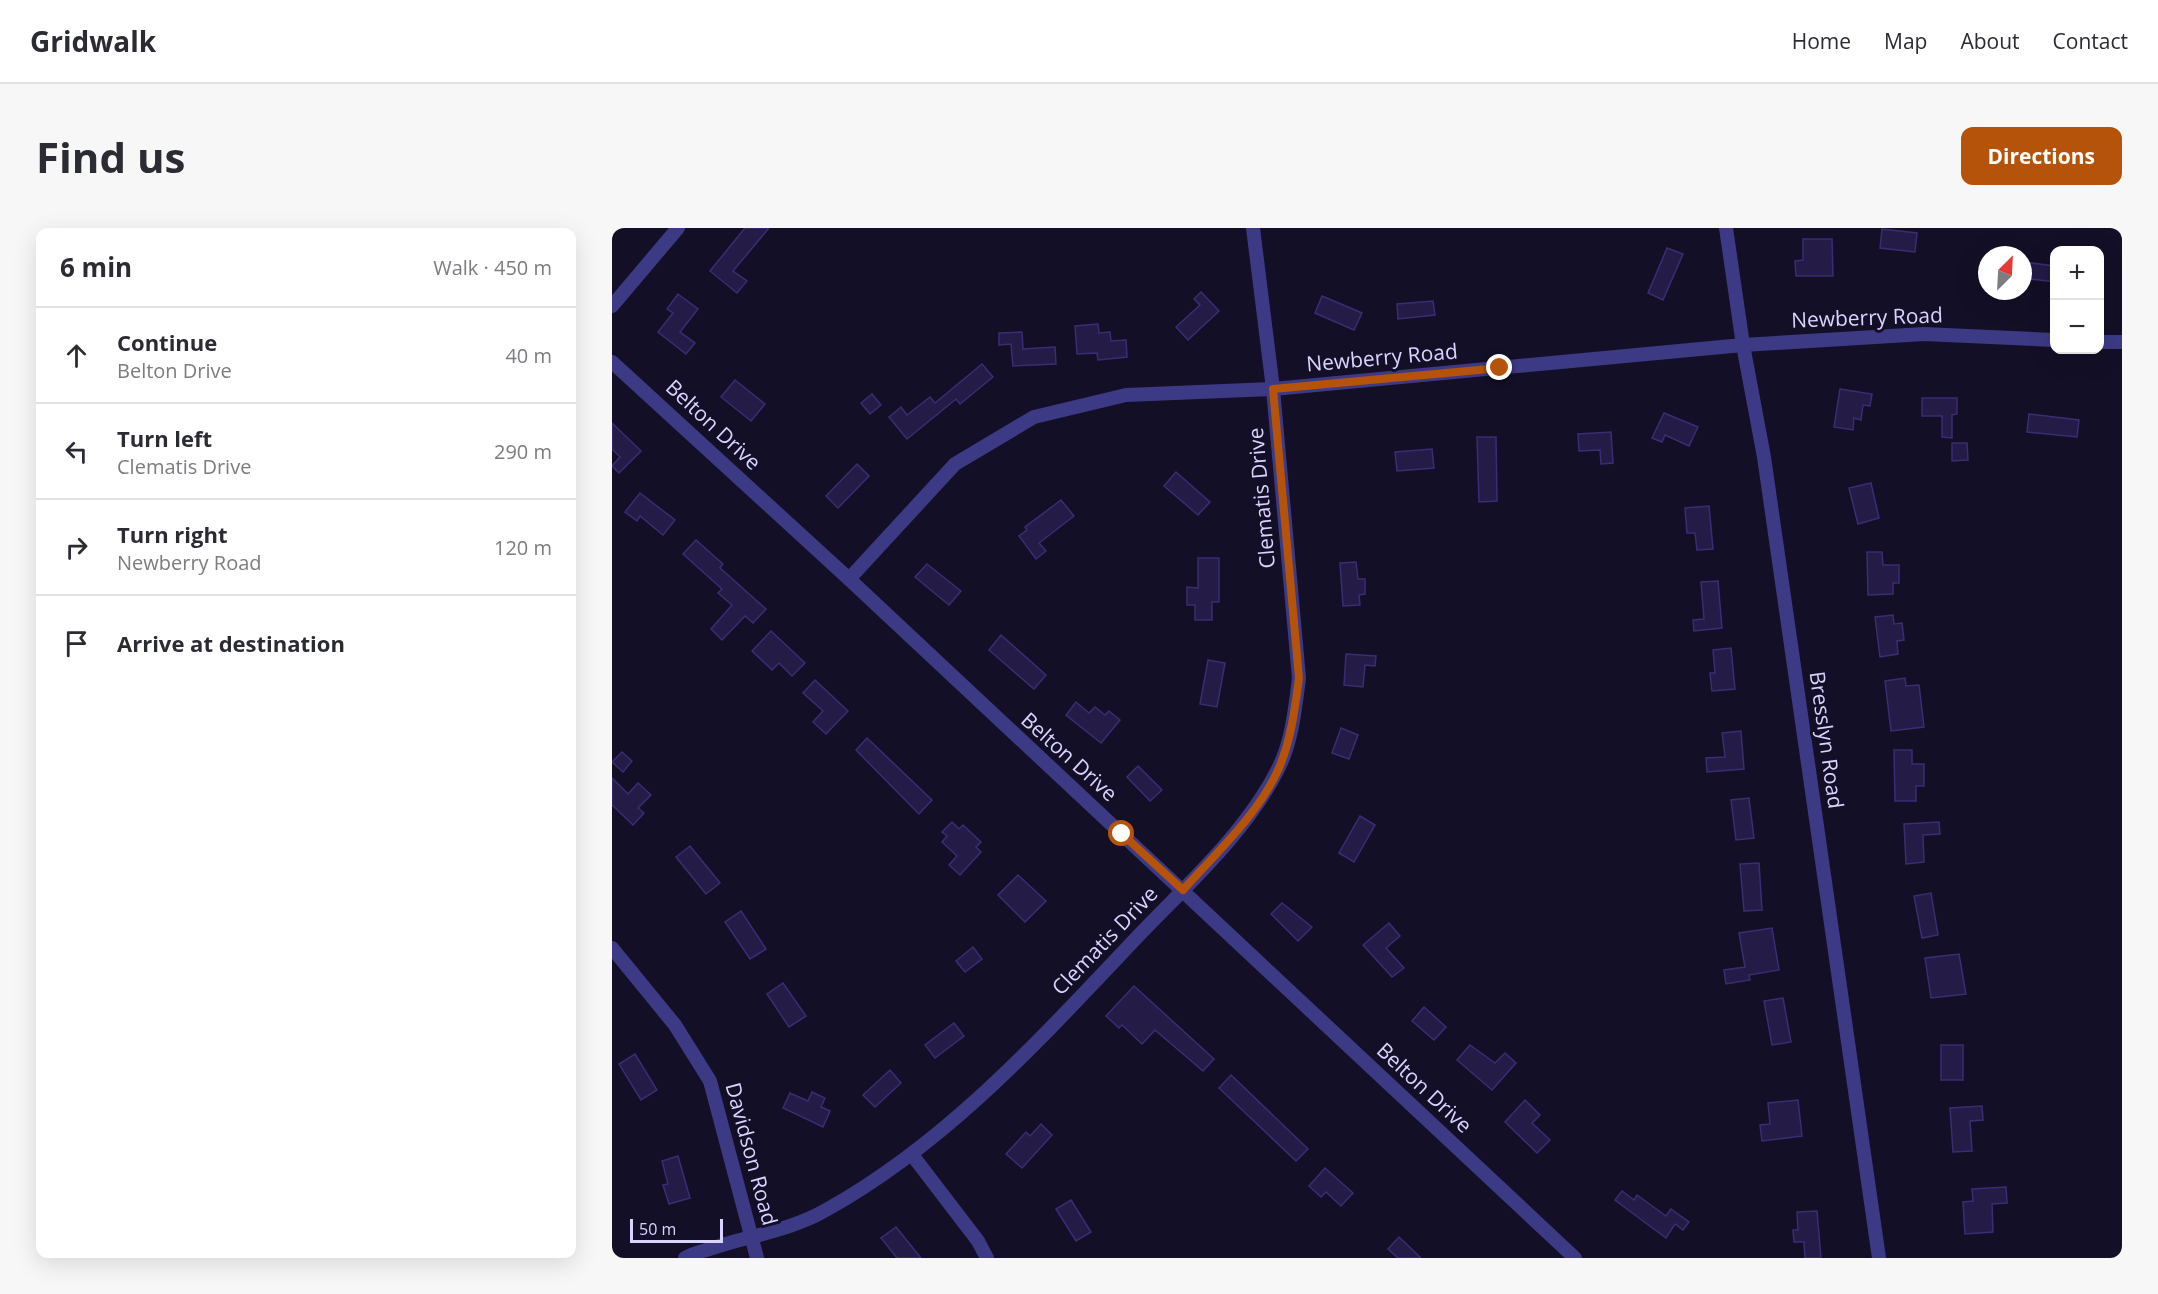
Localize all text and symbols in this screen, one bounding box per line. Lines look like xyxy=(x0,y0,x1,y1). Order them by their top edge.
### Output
text: Gridwalk xyxy=(30,22,156,60)
text: Home xyxy=(1792,27,1851,55)
text: Map xyxy=(1884,27,1927,55)
text: About xyxy=(1960,27,2020,55)
text: Contact xyxy=(2053,27,2128,55)
button: Directions xyxy=(1961,127,2122,185)
text: Find us xyxy=(36,128,185,185)
north arrow xyxy=(1978,246,2032,300)
map controls xyxy=(2050,246,2104,354)
button: + xyxy=(2050,246,2104,300)
text: 6 min xyxy=(60,249,132,285)
text: Walk · 450 m xyxy=(433,254,552,281)
street label: Newberry Road xyxy=(1791,300,1943,334)
button: − xyxy=(2050,300,2104,354)
text: Continue xyxy=(117,327,217,357)
street label: Newberry Road xyxy=(1305,336,1459,378)
icon: ahead xyxy=(60,339,93,372)
text: 40 m xyxy=(505,342,552,369)
route end xyxy=(1486,354,1512,380)
text: Belton Drive xyxy=(117,357,232,384)
street label: Belton Drive xyxy=(660,373,767,476)
text: Turn left xyxy=(117,423,212,453)
street label: Clematis Drive xyxy=(1241,427,1281,570)
icon: left xyxy=(60,435,93,468)
text: 290 m xyxy=(494,438,552,465)
text: Clematis Drive xyxy=(117,453,251,480)
text: Turn right xyxy=(117,519,228,549)
icon: right xyxy=(60,531,93,564)
text: 120 m xyxy=(494,534,552,561)
text: Newberry Road xyxy=(117,549,262,576)
icon: arrive xyxy=(60,627,93,660)
text: Arrive at destination xyxy=(117,628,345,658)
street label: Bresslyn Road xyxy=(1804,669,1850,810)
street label: Belton Drive xyxy=(1016,706,1124,807)
route start xyxy=(1108,820,1134,846)
street label: Clematis Drive xyxy=(1045,880,1163,1001)
street label: Belton Drive xyxy=(1371,1036,1478,1139)
street label: Davidson Road xyxy=(719,1079,784,1228)
scale bar xyxy=(630,1216,723,1244)
text: 50 m xyxy=(639,1218,676,1240)

